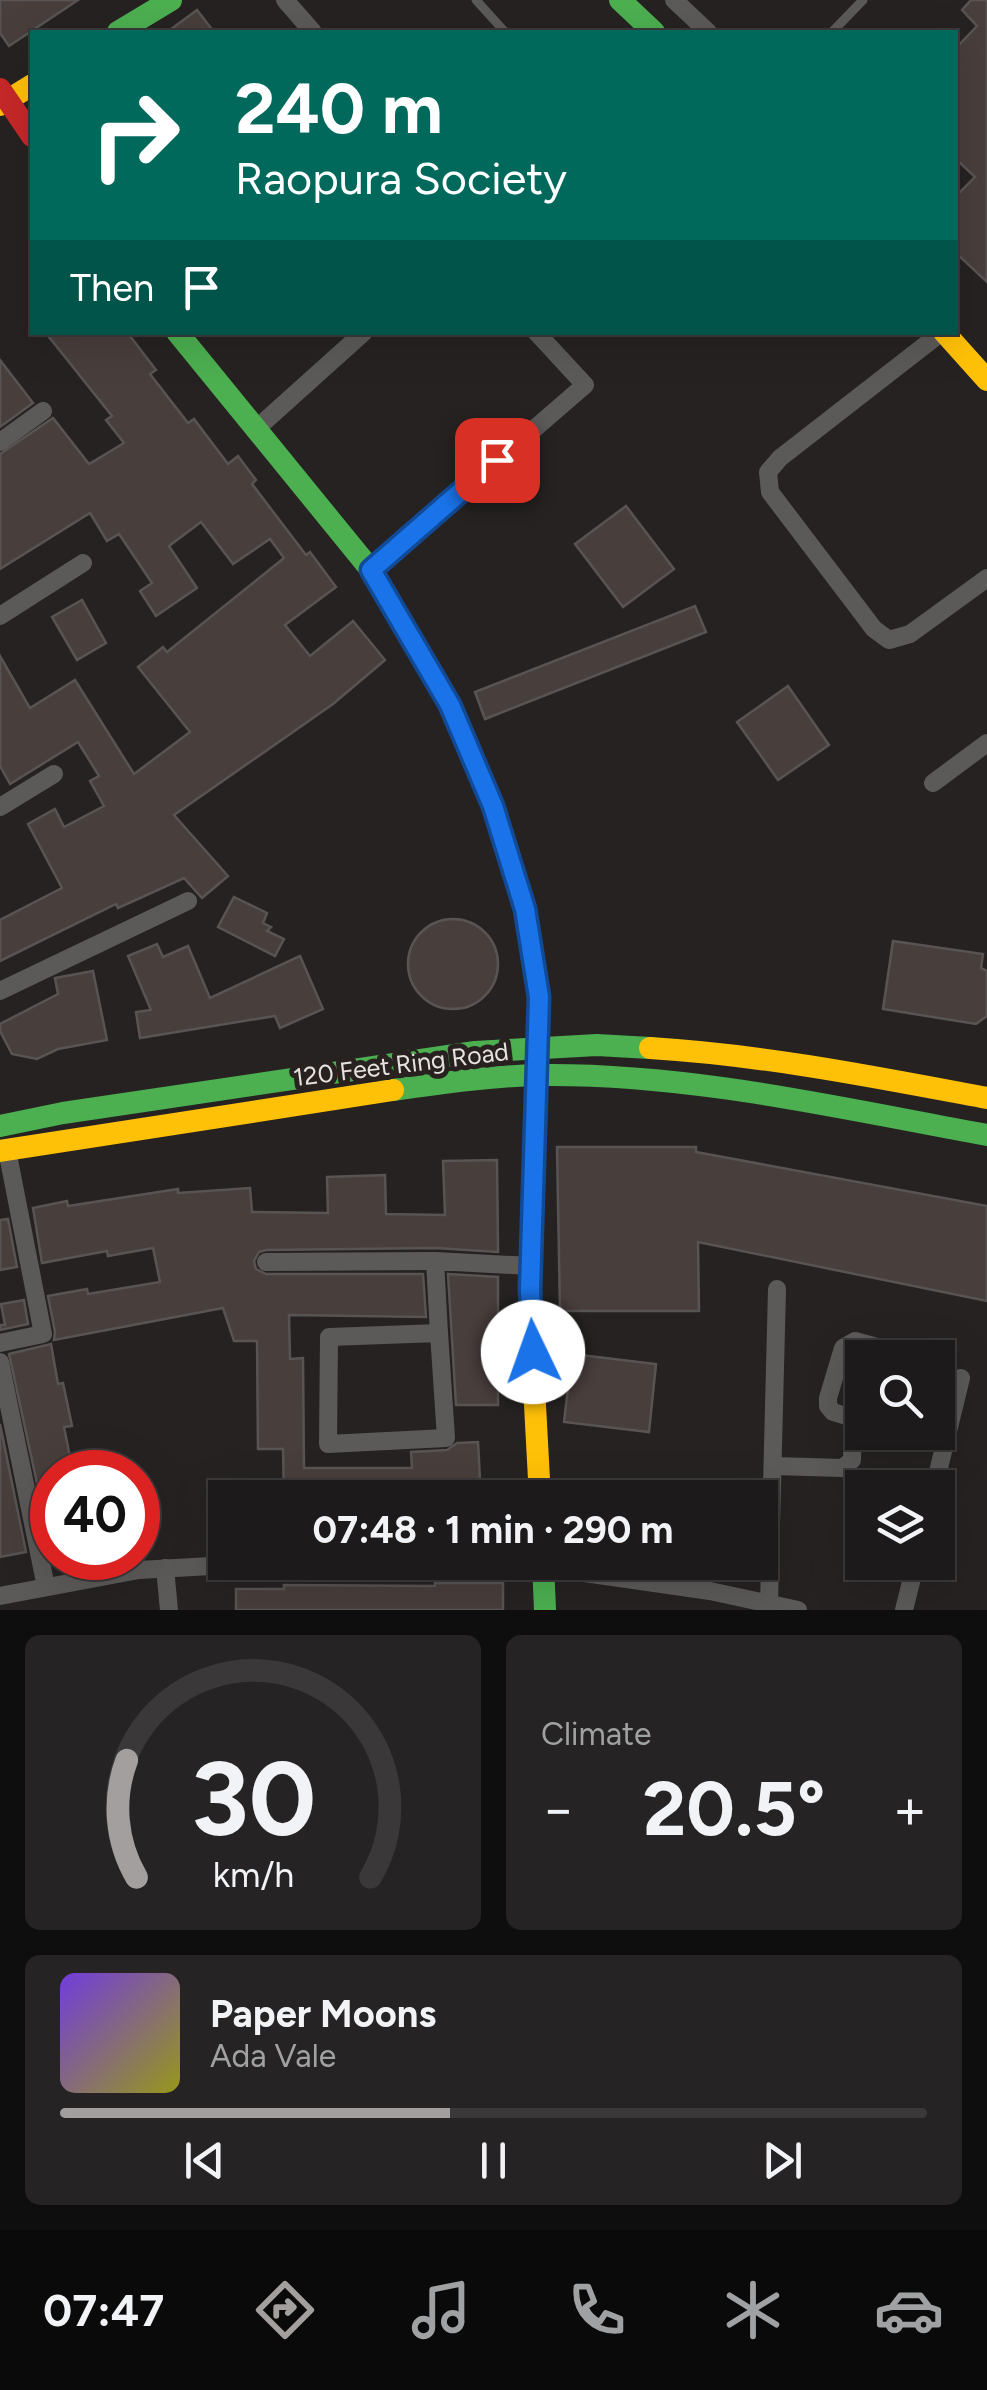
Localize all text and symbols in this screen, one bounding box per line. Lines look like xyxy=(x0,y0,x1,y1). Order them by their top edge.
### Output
text: 240 m xyxy=(235,66,443,151)
icon: right xyxy=(70,70,200,200)
text: Raopura Society xyxy=(235,151,567,205)
icon: arrive xyxy=(174,260,229,315)
text: Then xyxy=(70,265,154,311)
pin xyxy=(455,418,540,503)
icon: arrive xyxy=(470,433,525,488)
street label: 120 Feet Ring Road xyxy=(292,1036,510,1092)
position arrow xyxy=(481,1300,585,1404)
map controls xyxy=(845,1340,955,1580)
button: search xyxy=(845,1340,955,1450)
speed limit sign: 40 xyxy=(30,1450,160,1580)
button: layers xyxy=(845,1470,955,1580)
text: 07:48 · 1 min · 290 m xyxy=(312,1507,674,1553)
text: Climate xyxy=(541,1715,652,1753)
text: 30 xyxy=(190,1736,316,1861)
text: 20.5° xyxy=(643,1764,825,1854)
text: − xyxy=(541,1776,575,1842)
text: + xyxy=(893,1776,927,1842)
text: km/h xyxy=(212,1853,294,1896)
text: Paper Moons xyxy=(210,1991,436,2037)
text: Ada Vale xyxy=(210,2037,336,2075)
icon: previous xyxy=(177,2133,232,2188)
icon: pause xyxy=(466,2133,521,2188)
icon: next xyxy=(755,2133,810,2188)
icon: directions xyxy=(250,2275,320,2345)
icon: music xyxy=(406,2275,476,2345)
icon: phone xyxy=(562,2275,632,2345)
icon: climate xyxy=(718,2275,788,2345)
icon: car xyxy=(874,2275,944,2345)
text: 07:47 xyxy=(43,2283,164,2337)

